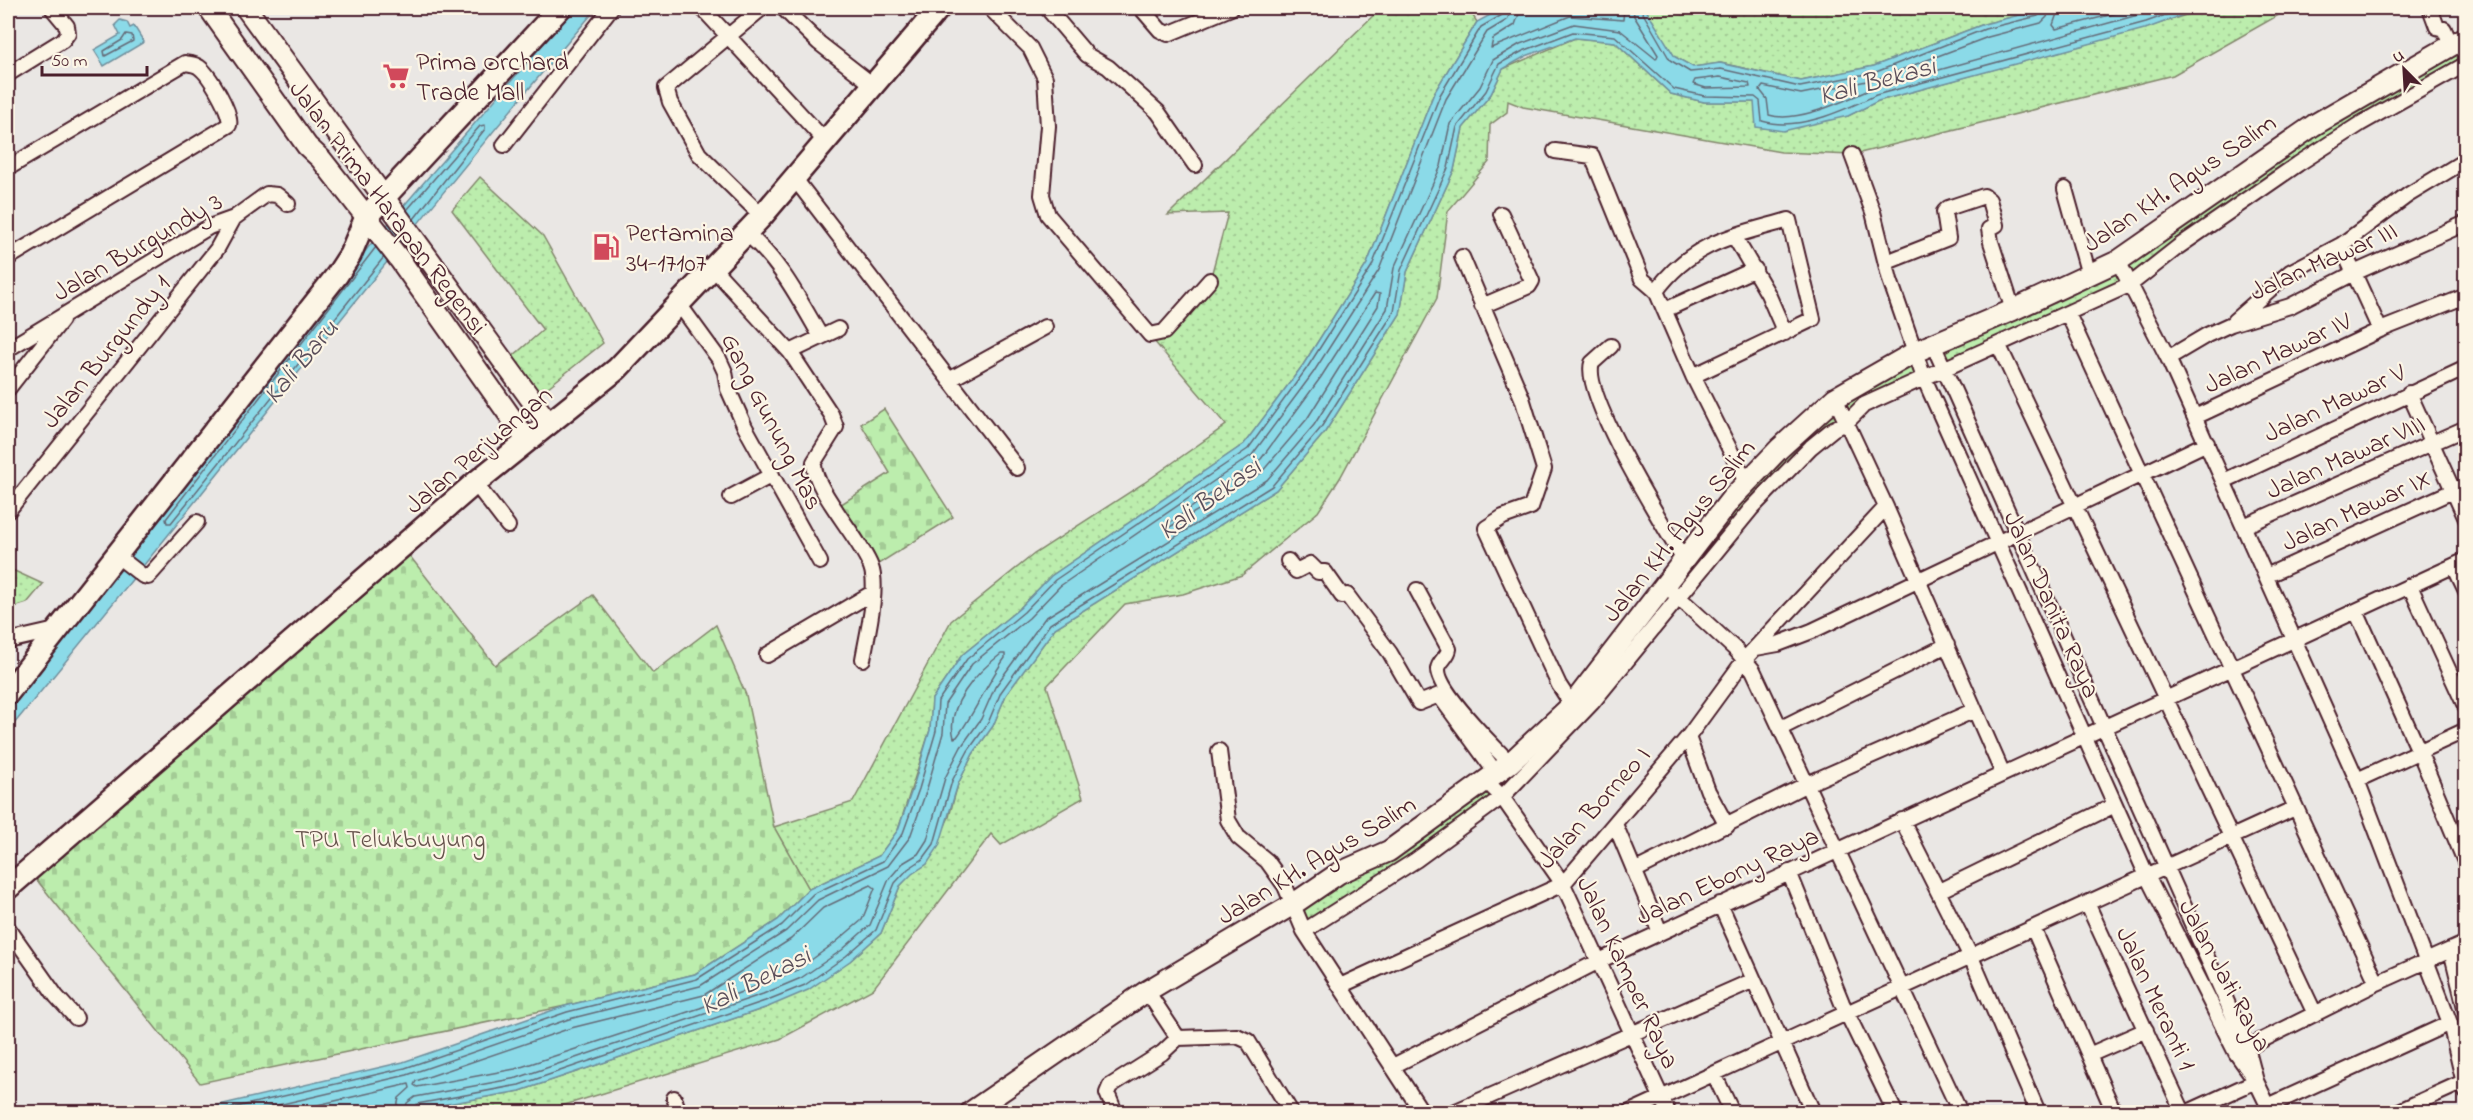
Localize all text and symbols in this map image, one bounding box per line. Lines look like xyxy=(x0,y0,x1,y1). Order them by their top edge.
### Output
scale bar xyxy=(42,39,147,77)
north arrow xyxy=(2374,39,2434,99)
text: U xyxy=(2389,44,2408,70)
place label: Prima Orchard Trade Mall xyxy=(416,45,569,113)
water label: Kali Bekasi xyxy=(1815,48,1942,117)
text: 50 m xyxy=(51,49,88,75)
supermarket icon: Prima Orchard Trade Mall xyxy=(381,61,411,91)
street label: Jalan Prima Harapan Regensi xyxy=(278,73,495,344)
street label: Jalan KH. Agus Salim xyxy=(2076,105,2285,263)
street label: Jalan Burgundy 3 xyxy=(47,185,230,313)
street label: Jalan Mawar III xyxy=(2244,213,2404,312)
place label: Pertamina 34-17107 xyxy=(626,216,734,284)
fuel station icon: Pertamina 34-17107 xyxy=(591,232,621,262)
street label: Jalan Burgundy 1 xyxy=(33,268,181,438)
street label: Jalan Mawar IV xyxy=(2199,304,2359,405)
water label: Kali Baru xyxy=(255,312,349,414)
street label: Gang Gunung Mas xyxy=(709,327,831,517)
street label: Jalan Mawar V xyxy=(2258,355,2413,454)
street label: Jalan Perjuangan xyxy=(398,378,562,525)
street label: Jalan Mawar VIII xyxy=(2261,407,2432,511)
street label: Jalan KH. Agus Salim xyxy=(1594,432,1766,632)
water label: Kali Bekasi xyxy=(1151,448,1272,551)
street label: Jalan Mawar IX xyxy=(2276,460,2438,563)
street label: Jalan Danita Raya xyxy=(1992,506,2109,705)
street label: Jalan Borneo I xyxy=(1530,739,1661,879)
street label: Jalan KH. Agus Salim xyxy=(1211,787,1424,936)
street label: Jalan Ebony Raya xyxy=(1630,819,1826,937)
park label: TPU Telukbuyung xyxy=(295,822,485,860)
street label: Jalan Kamper Raya xyxy=(1565,871,1688,1076)
street label: Jalan Jati Raya xyxy=(2167,893,2280,1060)
street label: Jalan Meranti 1 xyxy=(2104,921,2204,1078)
water label: Kali Bekasi xyxy=(694,937,820,1027)

